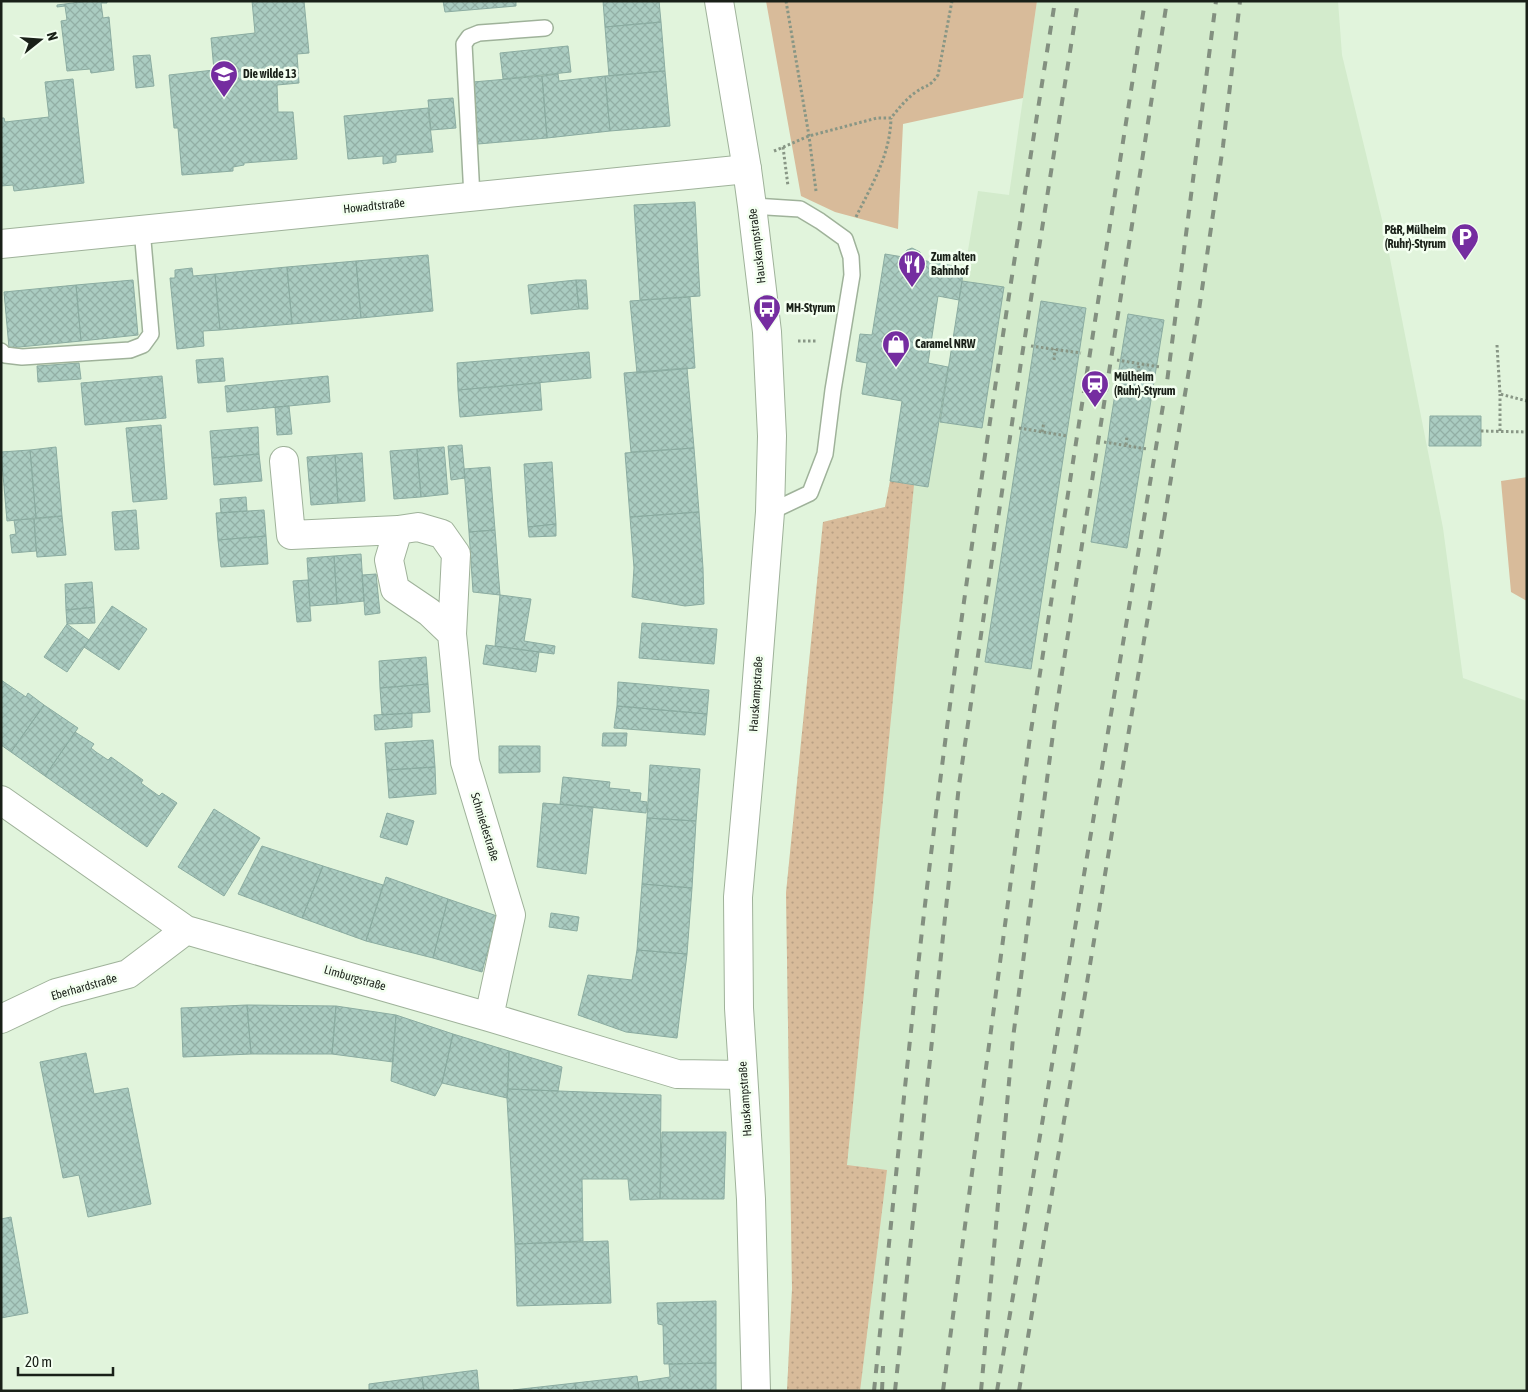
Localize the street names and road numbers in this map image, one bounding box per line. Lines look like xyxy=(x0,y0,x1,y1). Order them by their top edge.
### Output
street label: Howadtstraße xyxy=(342,196,406,216)
street label: Hauskampstraße xyxy=(745,208,769,284)
street label: Hauskampstraße xyxy=(746,656,766,732)
street label: Schmiedestraße xyxy=(468,791,502,863)
street label: Limburgstraße xyxy=(323,963,387,993)
street label: Eberhardstraße xyxy=(49,971,119,1003)
street label: Hauskampstraße xyxy=(735,1061,755,1137)

